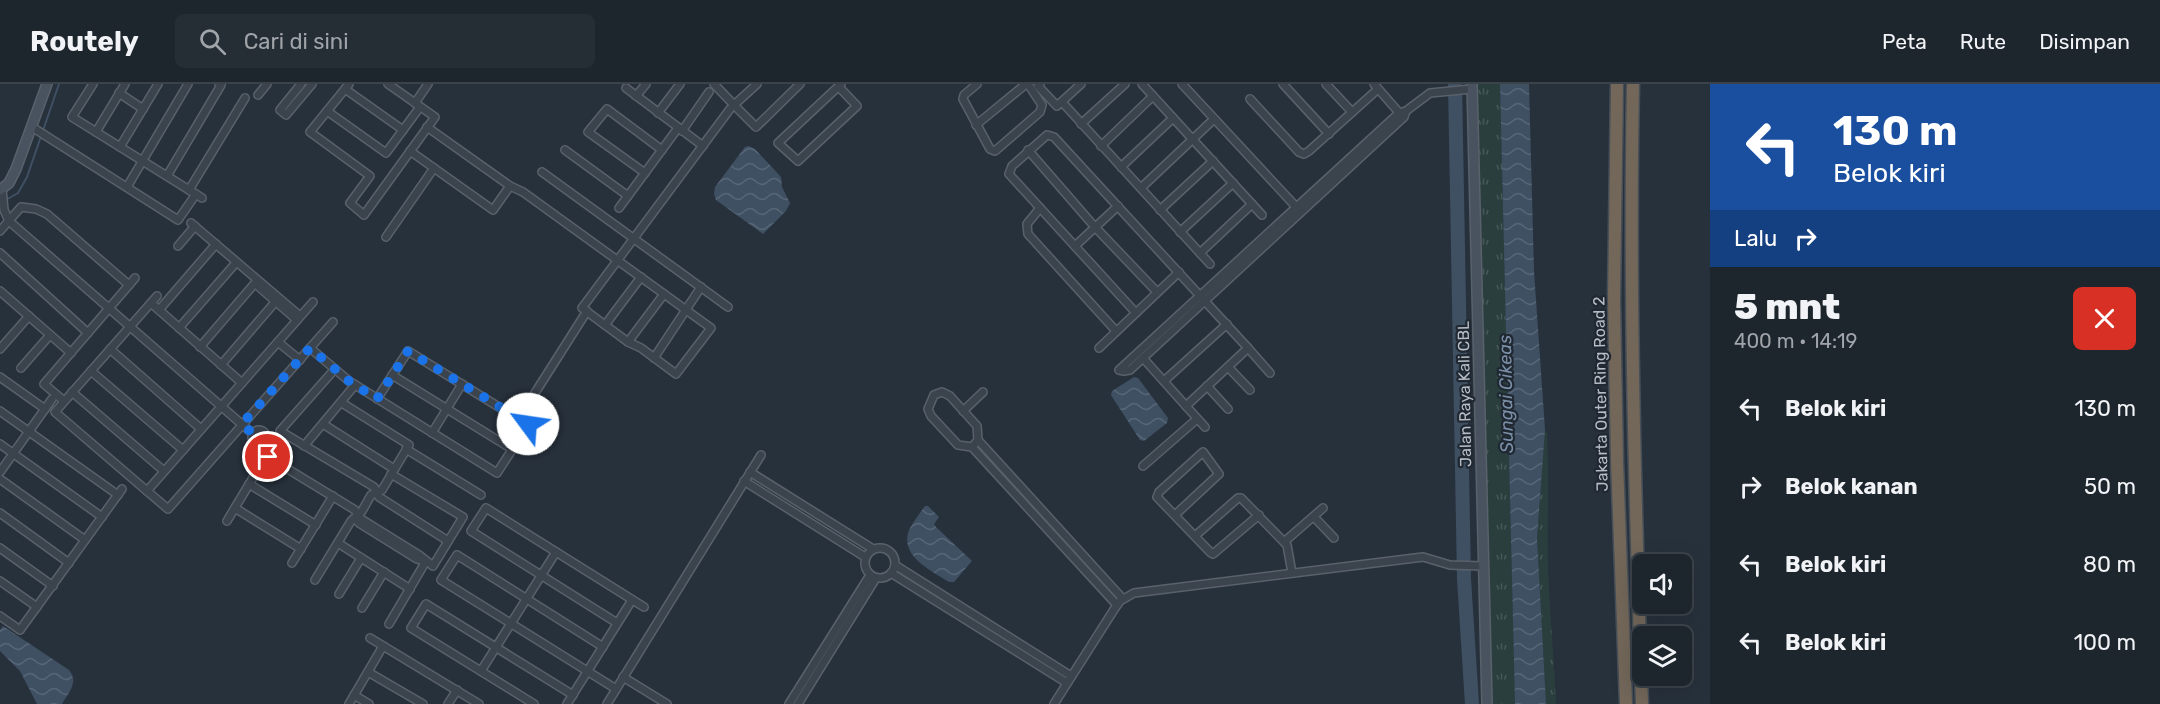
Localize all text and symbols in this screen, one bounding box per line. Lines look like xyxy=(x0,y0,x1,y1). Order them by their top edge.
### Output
search box xyxy=(175,14,595,68)
text: Routely xyxy=(30,25,139,58)
icon: search xyxy=(196,25,229,58)
text: Cari di sini xyxy=(244,28,349,55)
text: Peta xyxy=(1882,29,1927,54)
text: Rute xyxy=(1960,29,2006,54)
text: Disimpan xyxy=(2039,29,2130,54)
text: 130 m xyxy=(1833,106,1958,156)
icon: left xyxy=(1734,108,1812,186)
text: Belok kiri xyxy=(1833,157,1946,189)
icon: right xyxy=(1789,222,1822,255)
text: Lalu xyxy=(1734,225,1777,252)
text: 5 mnt xyxy=(1734,285,1840,328)
button: close xyxy=(2073,287,2136,350)
street label: Jakarta Outer Ring Road 2 xyxy=(1589,296,1612,492)
street label: Jalan Raya Kali CBL xyxy=(1454,321,1475,467)
text: 400 m · 14:19 xyxy=(1734,329,1857,353)
water label: Sungai Cikeas xyxy=(1494,335,1518,453)
position arrow xyxy=(496,392,560,456)
icon: left xyxy=(1734,392,1767,425)
text: Belok kiri xyxy=(1785,395,1886,422)
text: 130 m xyxy=(2074,395,2136,422)
pin xyxy=(242,431,293,482)
icon: arrive xyxy=(251,440,284,473)
icon: right xyxy=(1734,470,1767,503)
text: Belok kanan xyxy=(1785,473,1918,500)
text: 50 m xyxy=(2084,473,2136,500)
icon: left xyxy=(1734,548,1767,581)
text: Belok kiri xyxy=(1785,551,1886,578)
text: 80 m xyxy=(2083,551,2136,578)
map controls xyxy=(1632,554,1692,686)
button: sound xyxy=(1632,554,1692,614)
button: layers xyxy=(1632,626,1692,686)
icon: left xyxy=(1734,626,1767,659)
text: Belok kiri xyxy=(1785,629,1886,656)
text: 100 m xyxy=(2074,629,2136,656)

